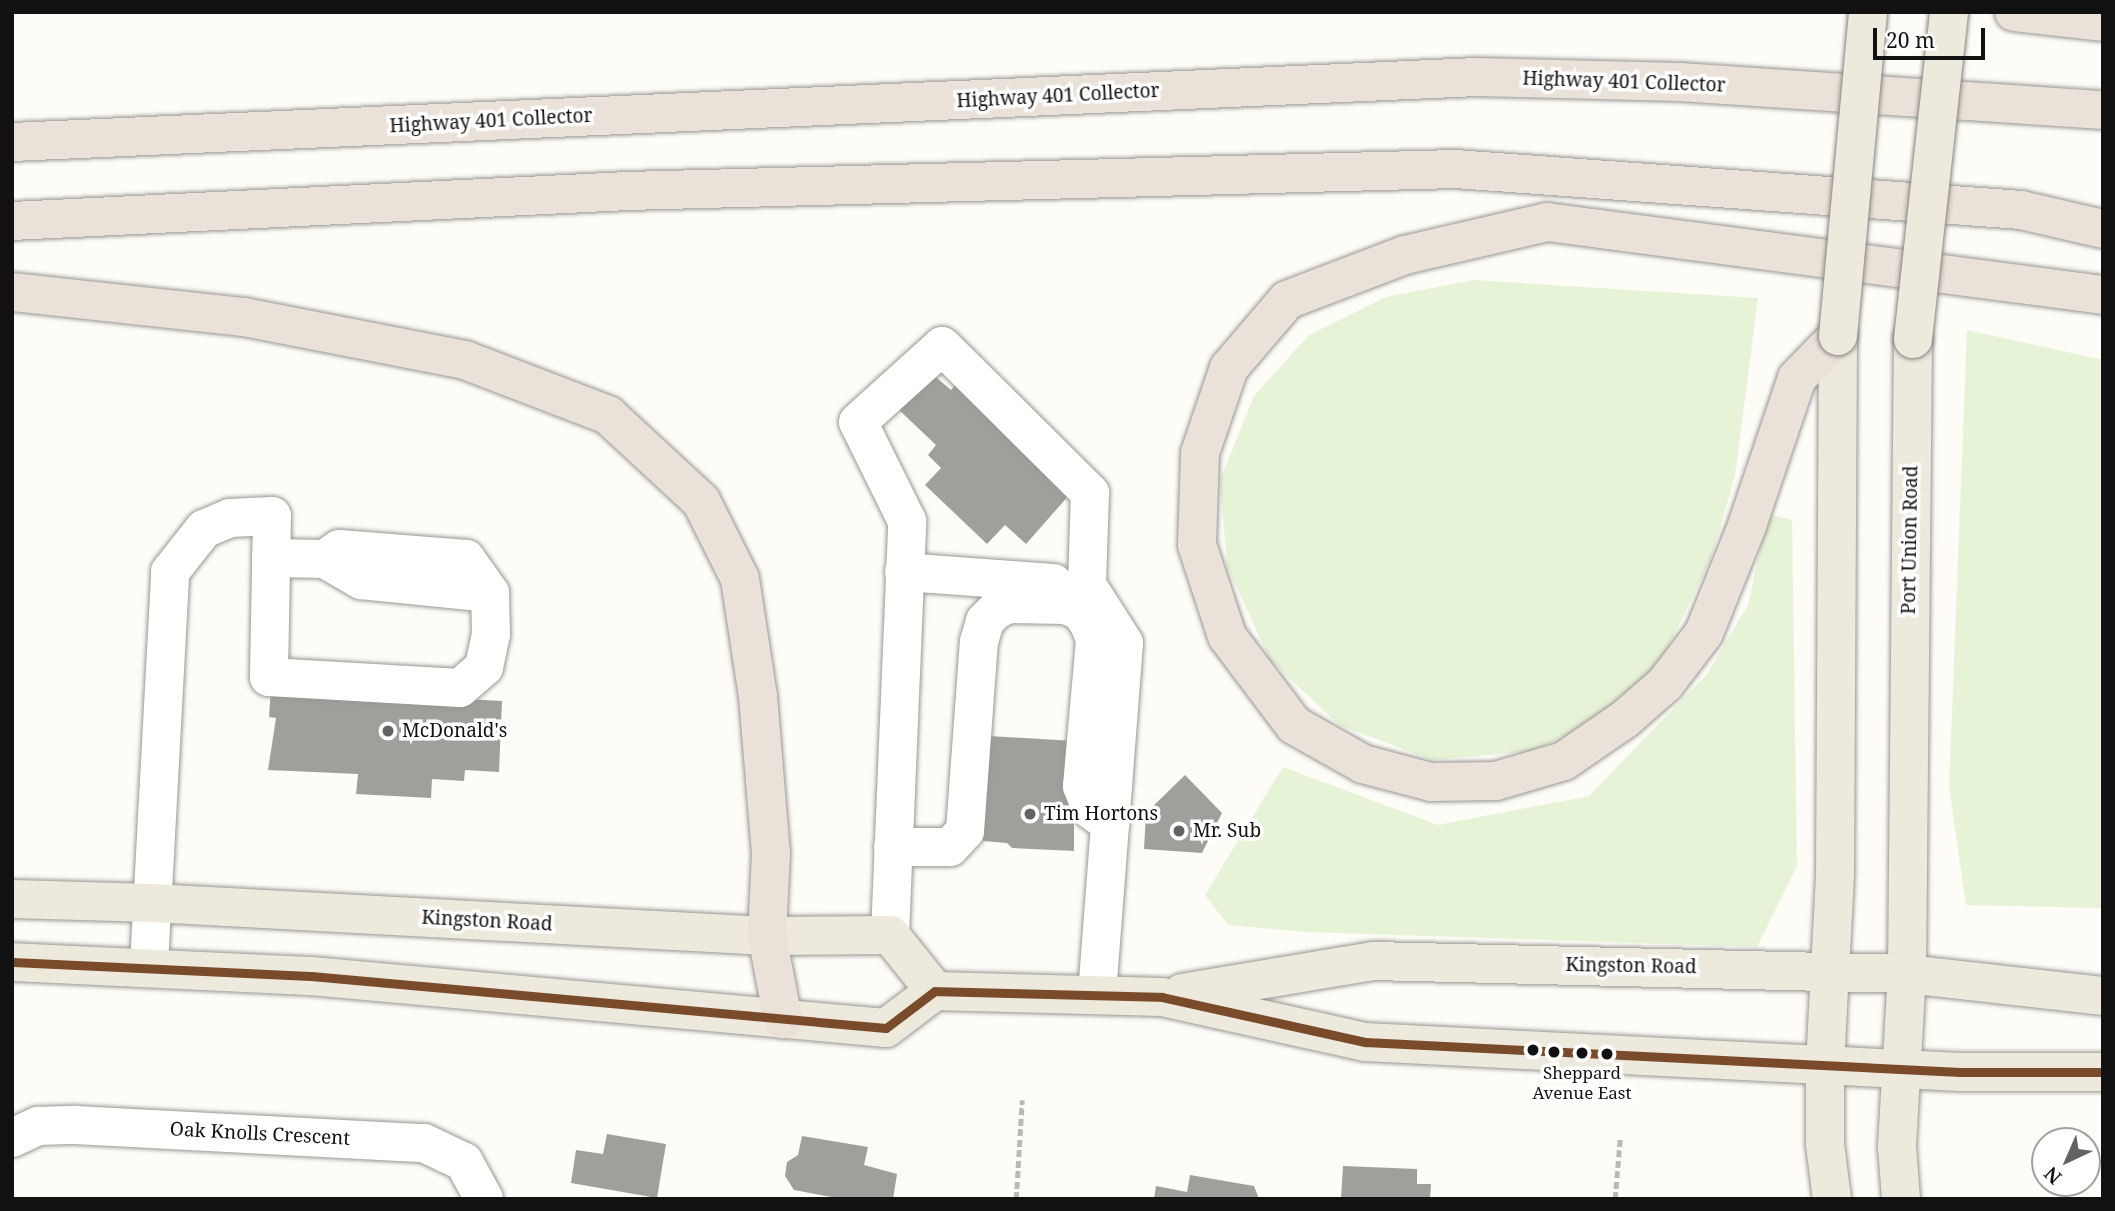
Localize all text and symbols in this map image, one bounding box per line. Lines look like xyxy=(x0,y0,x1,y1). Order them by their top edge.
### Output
scale bar xyxy=(1877,14,1989,58)
text: 20 m xyxy=(1886,26,1935,54)
street label: Highway 401 Collector xyxy=(1522,67,1726,97)
street label: Highway 401 Collector xyxy=(956,79,1160,113)
street label: Highway 401 Collector xyxy=(389,104,593,138)
street label: Port Union Road xyxy=(1897,465,1923,615)
place label: McDonald's xyxy=(402,720,507,742)
marker: McDonald's xyxy=(380,723,396,739)
place label: Tim Hortons xyxy=(1044,803,1158,825)
marker: Tim Hortons xyxy=(1022,806,1038,822)
place label: Mr. Sub xyxy=(1193,820,1261,842)
marker: Mr. Sub xyxy=(1171,823,1187,839)
street label: Kingston Road xyxy=(421,906,553,936)
street label: Kingston Road xyxy=(1565,953,1697,979)
unlabelled marker xyxy=(1526,1043,1540,1057)
unlabelled marker xyxy=(1547,1045,1561,1059)
marker: Sheppard Avenue East xyxy=(1575,1046,1589,1060)
unlabelled marker xyxy=(1600,1047,1614,1061)
place label: Sheppard Avenue East xyxy=(1533,1063,1631,1103)
street label: Oak Knolls Crescent xyxy=(169,1118,351,1150)
north arrow xyxy=(2031,1127,2101,1197)
text: N xyxy=(2038,1161,2067,1190)

